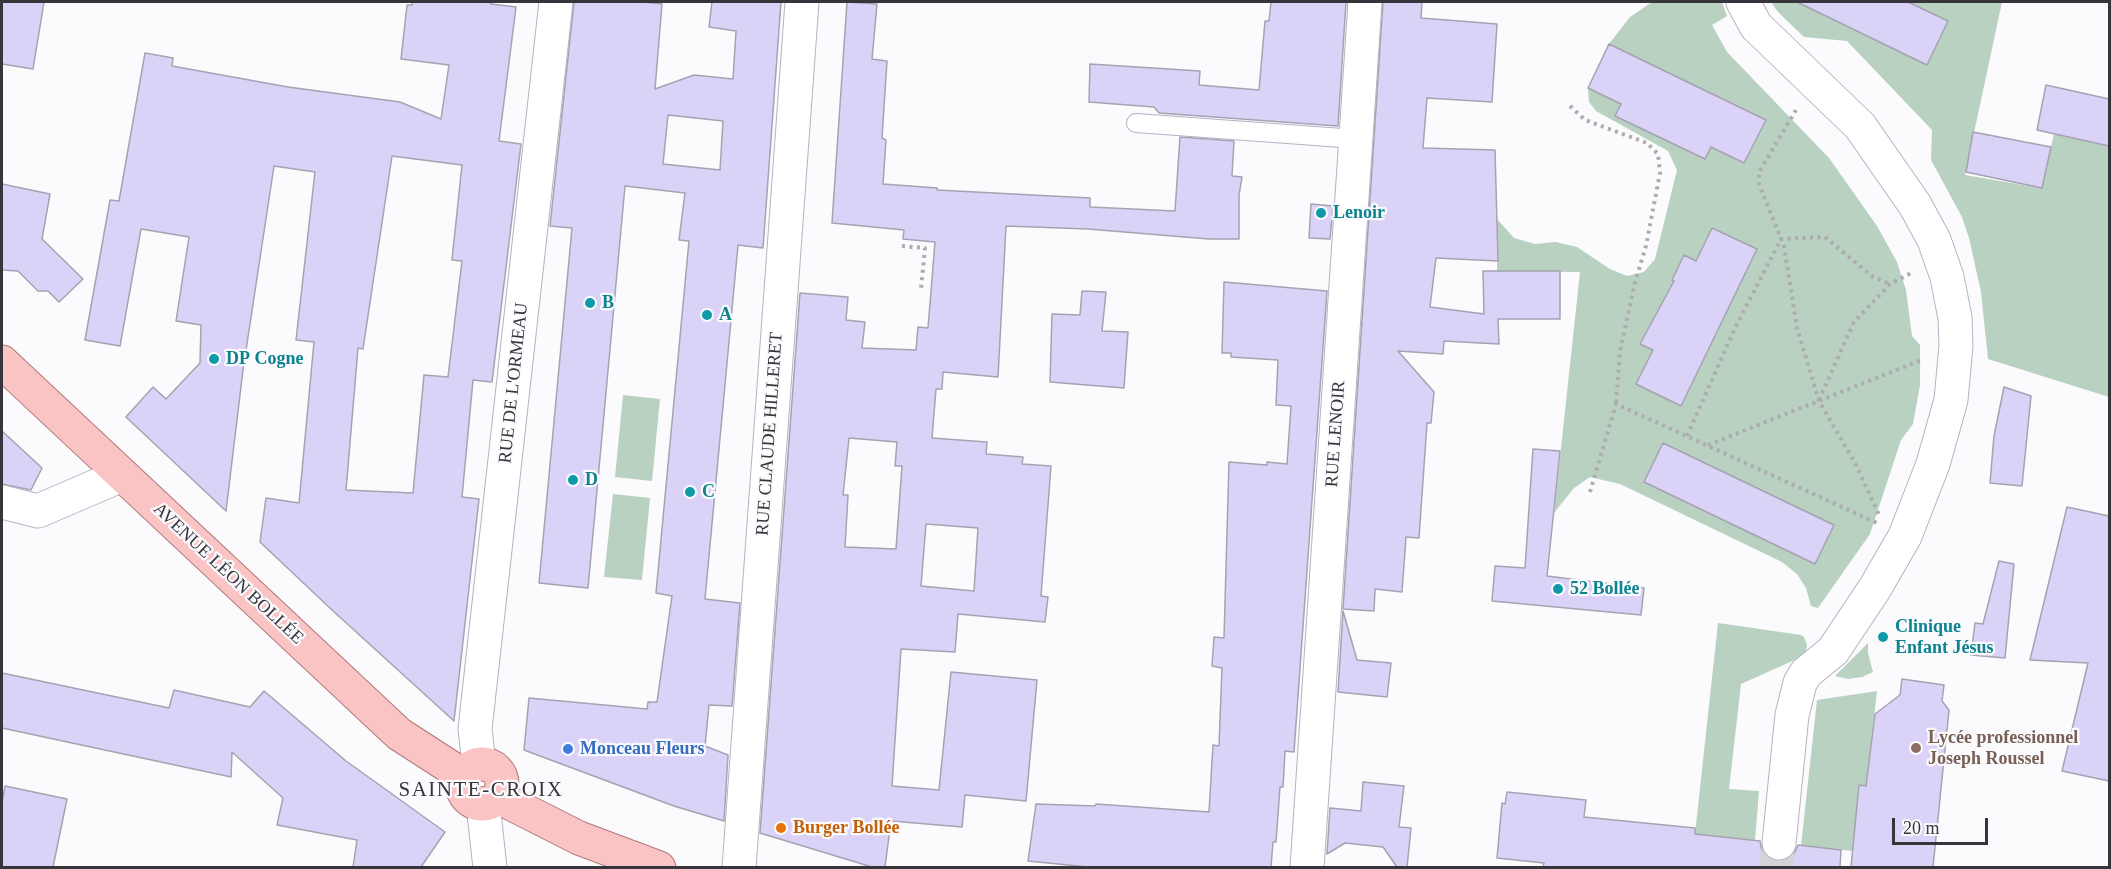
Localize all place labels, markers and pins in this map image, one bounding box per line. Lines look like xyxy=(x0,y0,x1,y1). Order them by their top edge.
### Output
place label: Lenoir xyxy=(1333,202,1385,224)
marker: Lenoir xyxy=(1314,206,1328,220)
place label: B xyxy=(602,292,614,314)
marker: B xyxy=(583,296,597,310)
place label: A xyxy=(719,304,732,326)
marker: A xyxy=(700,308,714,322)
place label: DP Cogne xyxy=(226,348,303,370)
marker: DP Cogne xyxy=(207,352,221,366)
place label: D xyxy=(585,469,598,491)
marker: D xyxy=(566,473,580,487)
place label: C xyxy=(702,481,715,503)
marker: C xyxy=(683,485,697,499)
place label: 52 Bollée xyxy=(1570,578,1639,600)
marker: 52 Bollée xyxy=(1551,582,1565,596)
place label: Clinique Enfant Jésus xyxy=(1895,616,1994,658)
marker: Clinique Enfant Jésus xyxy=(1876,630,1890,644)
place label: Lycée professionnel Joseph Roussel xyxy=(1928,727,2078,770)
place label: Monceau Fleurs xyxy=(580,738,704,760)
marker: Lycée professionnel Joseph Roussel xyxy=(1909,741,1923,755)
marker: Monceau Fleurs xyxy=(561,742,575,756)
place label: Burger Bollée xyxy=(793,817,899,839)
marker: Burger Bollée xyxy=(774,821,788,835)

